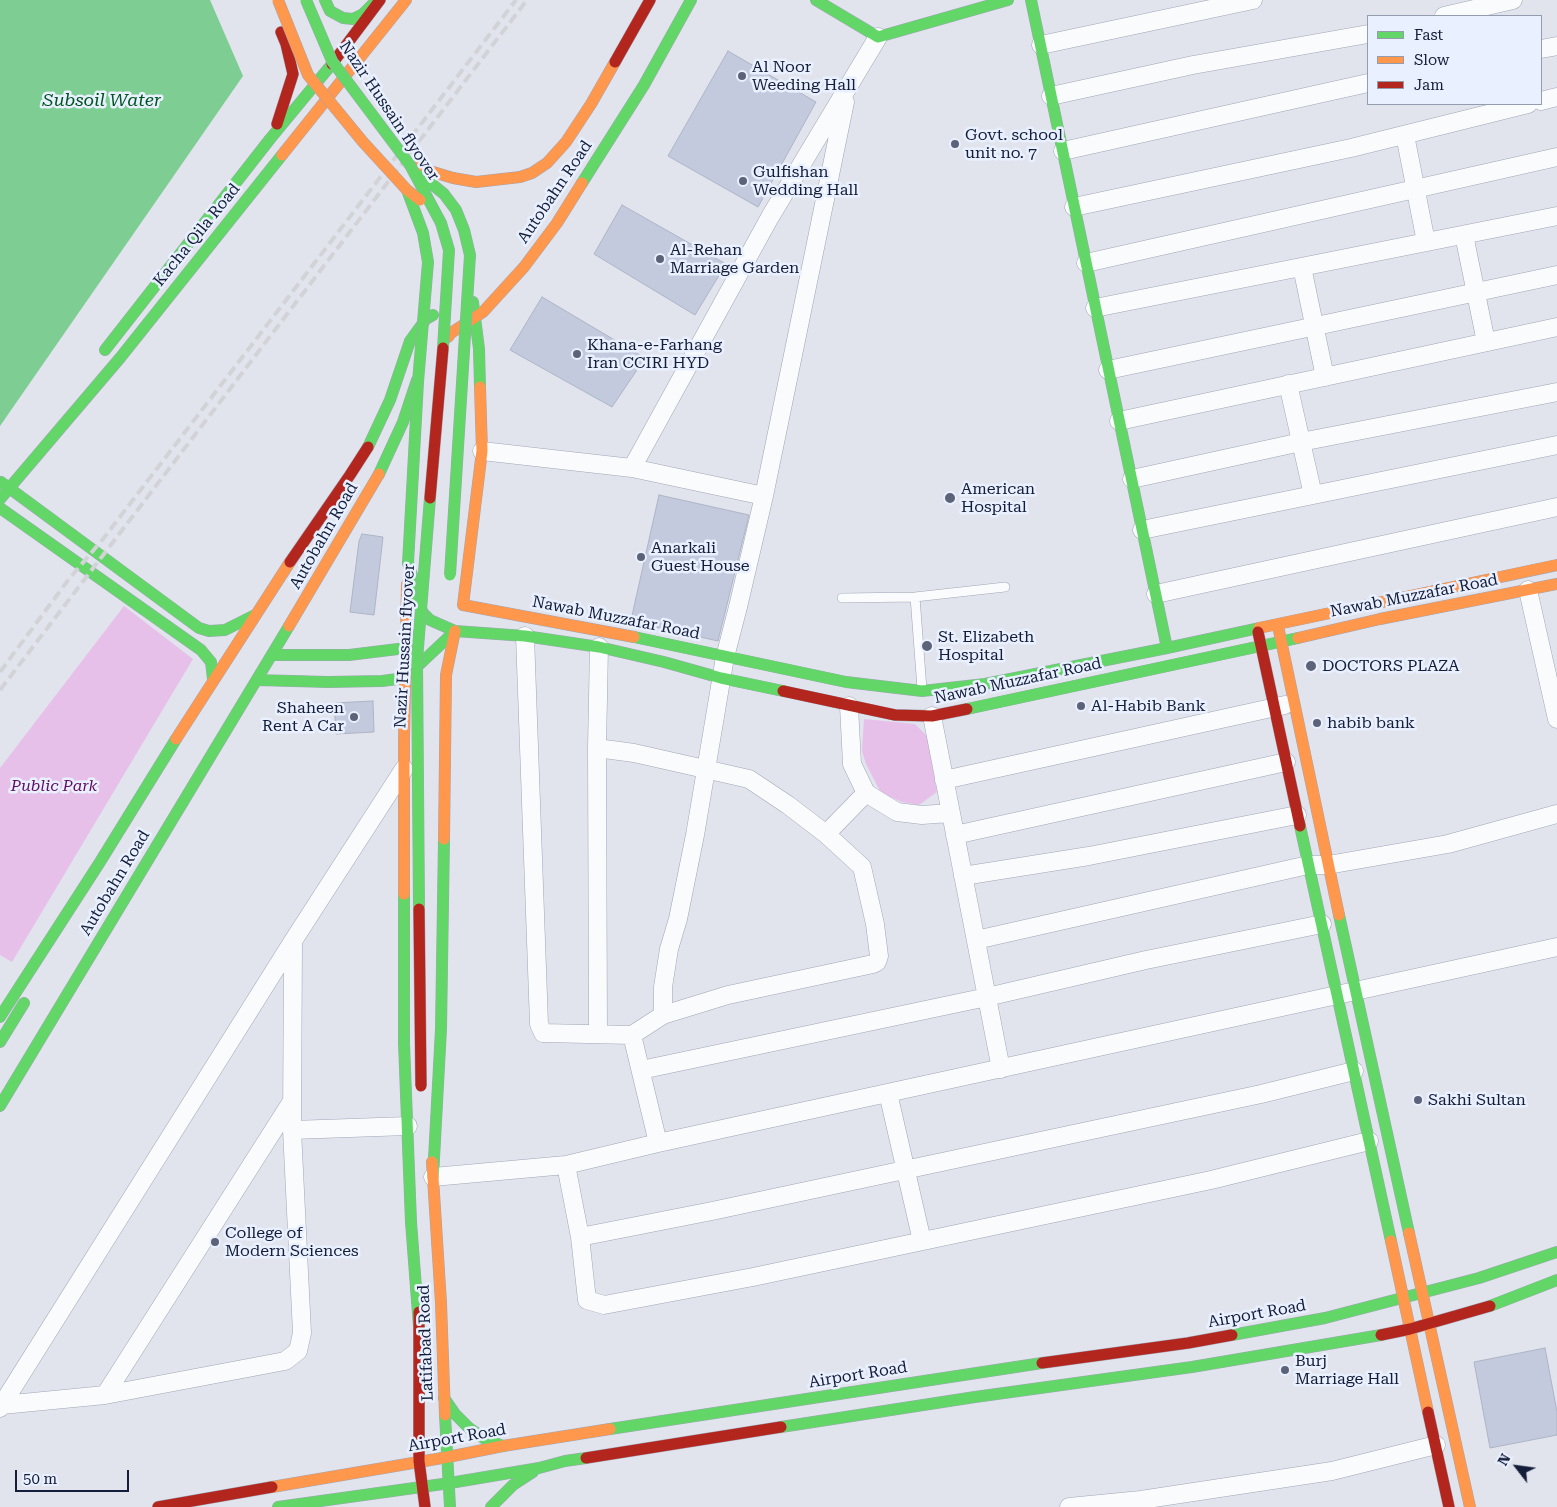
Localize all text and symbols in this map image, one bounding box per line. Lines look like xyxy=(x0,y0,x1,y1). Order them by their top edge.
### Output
legend xyxy=(1367,15,1542,105)
text: Fast xyxy=(1414,26,1443,44)
street label: Nazir Hussain flyover xyxy=(335,37,443,185)
text: Slow xyxy=(1414,51,1449,69)
place label: Al Noor Weeding Hall xyxy=(752,57,856,95)
marker: Al Noor Weeding Hall xyxy=(736,70,748,82)
text: Jam xyxy=(1414,76,1444,94)
water label: Subsoil Water xyxy=(43,90,161,112)
place label: Govt. school unit no. 7 xyxy=(965,125,1063,163)
street label: Autobahn Road xyxy=(514,137,596,247)
marker: Govt. school unit no. 7 xyxy=(949,138,961,150)
place label: Gulfishan Wedding Hall xyxy=(753,162,858,200)
marker: Gulfishan Wedding Hall xyxy=(737,175,749,187)
street label: Kacha Qila Road xyxy=(150,180,244,290)
place label: Al-Rehan Marriage Garden xyxy=(670,240,799,278)
marker: Al-Rehan Marriage Garden xyxy=(654,253,666,265)
place label: Khana-e-Farhang Iran CCIRI HYD xyxy=(587,335,722,373)
marker: Khana-e-Farhang Iran CCIRI HYD xyxy=(571,348,583,360)
street label: Autobahn Road xyxy=(286,479,362,593)
place label: American Hospital xyxy=(961,479,1035,517)
marker: American Hospital xyxy=(943,491,957,505)
place label: Anarkali Guest House xyxy=(651,538,750,576)
marker: Anarkali Guest House xyxy=(635,551,647,563)
street label: Nazir Hussain flyover xyxy=(391,563,419,729)
street label: Nawab Muzzafar Road xyxy=(1328,570,1500,622)
street label: Nawab Muzzafar Road xyxy=(530,592,702,644)
place label: St. Elizabeth Hospital xyxy=(938,627,1034,665)
marker: St. Elizabeth Hospital xyxy=(920,639,934,653)
street label: Nawab Muzzafar Road xyxy=(933,654,1103,708)
place label: DOCTORS PLAZA xyxy=(1322,656,1459,676)
marker: DOCTORS PLAZA xyxy=(1304,659,1318,673)
place label: Al-Habib Bank xyxy=(1091,696,1206,716)
place label: Shaheen Rent A Car xyxy=(262,698,344,736)
marker: Al-Habib Bank xyxy=(1075,700,1087,712)
marker: Shaheen Rent A Car xyxy=(348,711,360,723)
place label: habib bank xyxy=(1327,713,1415,733)
marker: habib bank xyxy=(1311,717,1323,729)
park label: Public Park xyxy=(11,776,97,796)
street label: Autobahn Road xyxy=(76,827,154,939)
place label: Sakhi Sultan xyxy=(1428,1090,1526,1110)
marker: Sakhi Sultan xyxy=(1412,1094,1424,1106)
place label: College of Modern Sciences xyxy=(225,1223,359,1261)
marker: College of Modern Sciences xyxy=(209,1236,221,1248)
street label: Latifabad Road xyxy=(414,1284,438,1402)
street label: Airport Road xyxy=(1206,1296,1308,1332)
place label: Burj Marriage Hall xyxy=(1295,1351,1399,1389)
street label: Airport Road xyxy=(807,1358,909,1392)
marker: Burj Marriage Hall xyxy=(1279,1364,1291,1376)
street label: Airport Road xyxy=(406,1420,508,1456)
north arrow xyxy=(1492,1442,1542,1492)
text: N xyxy=(1494,1451,1514,1468)
scale bar xyxy=(18,1460,131,1492)
text: 50 m xyxy=(23,1470,57,1488)

